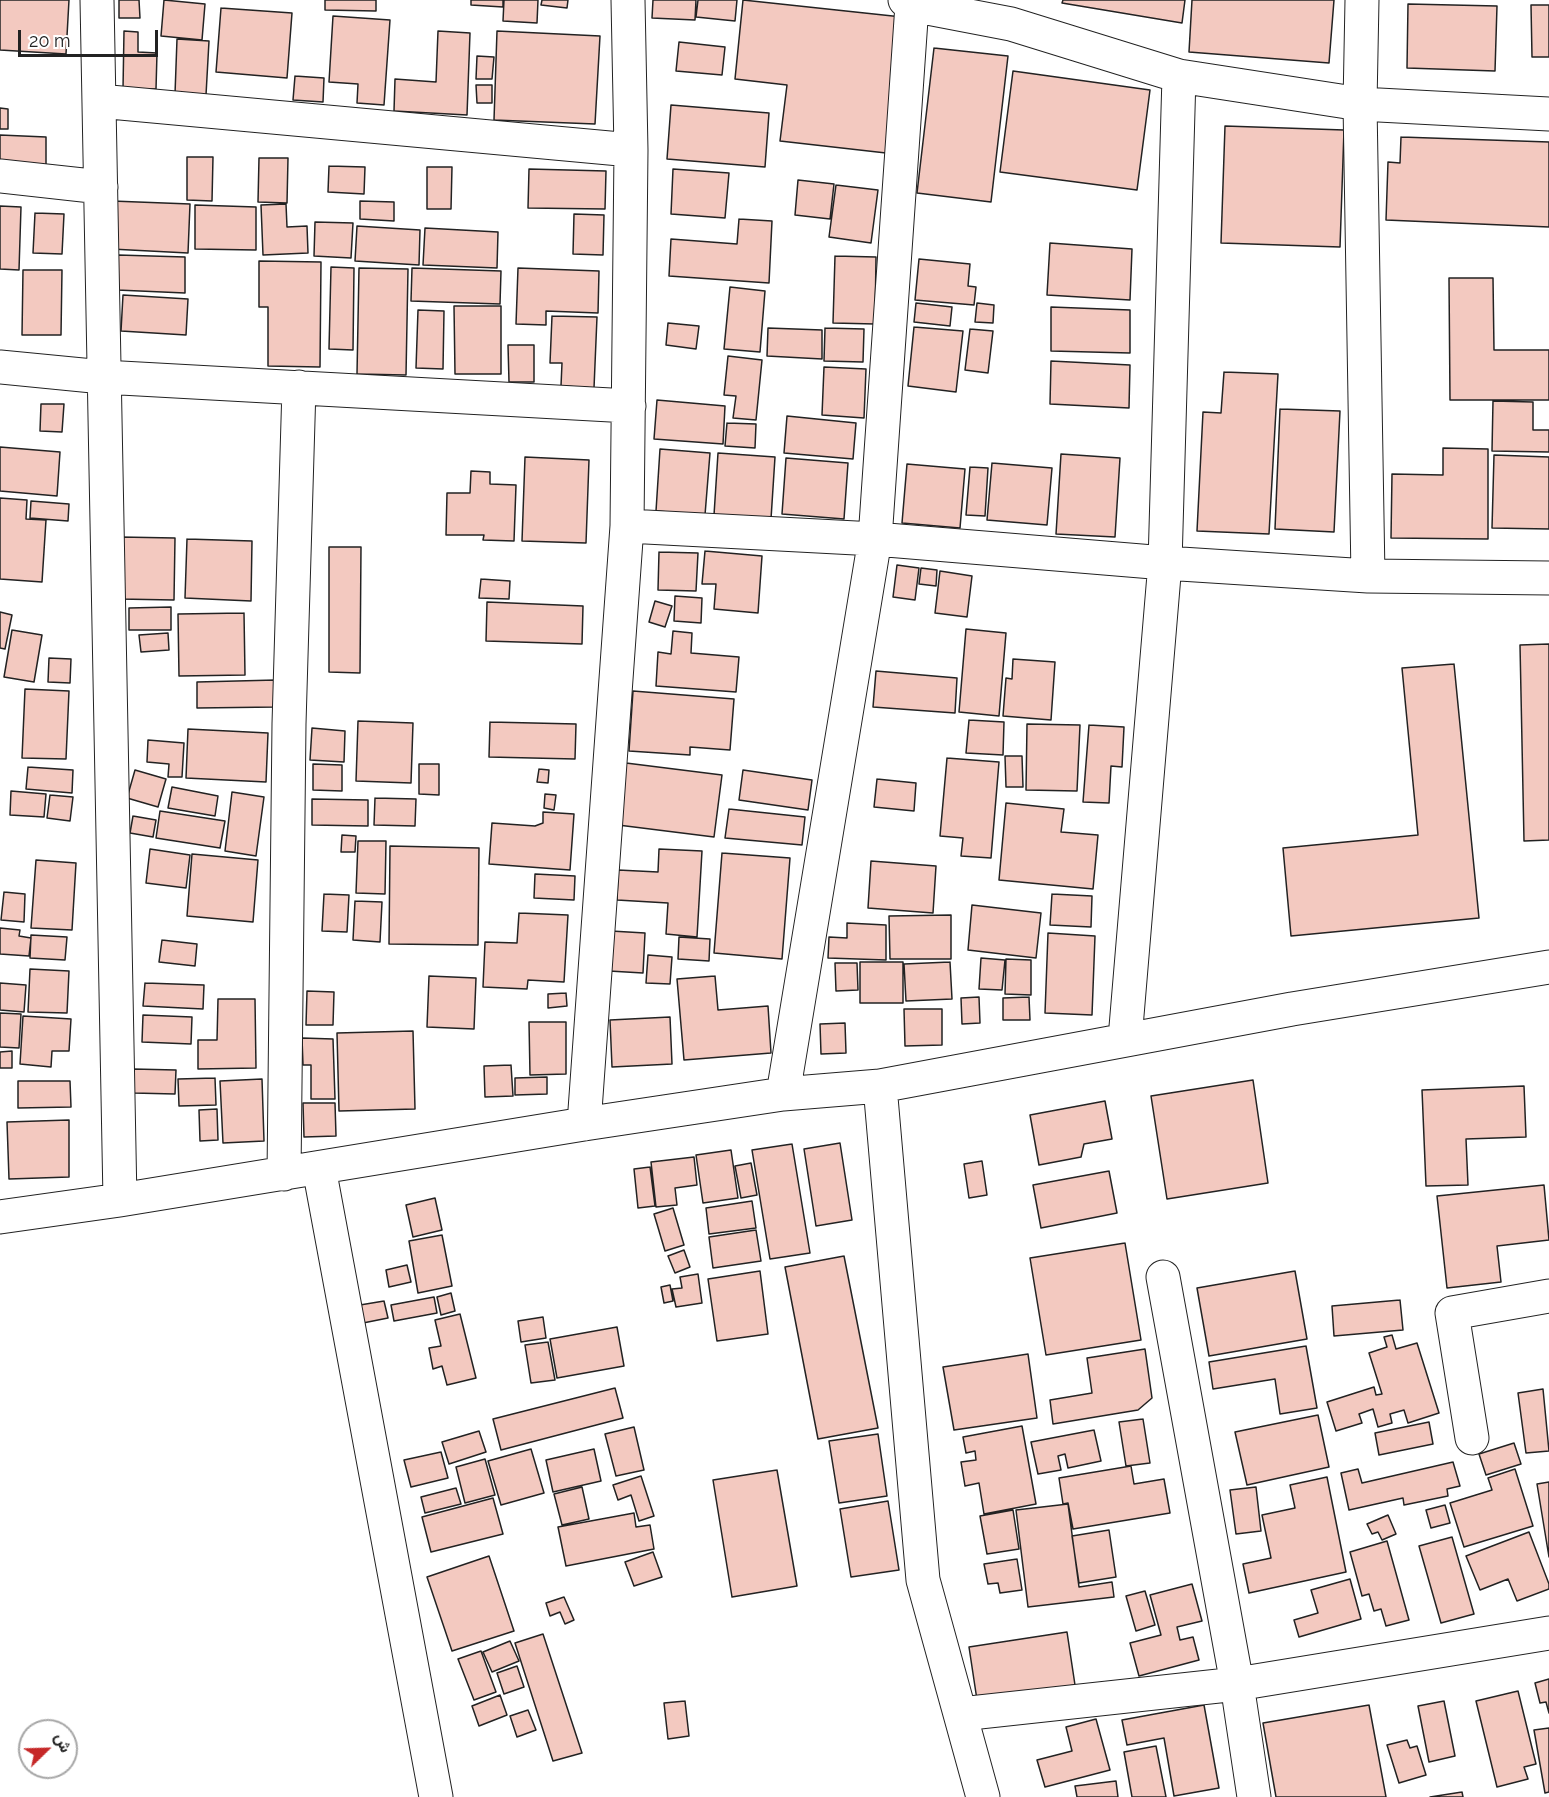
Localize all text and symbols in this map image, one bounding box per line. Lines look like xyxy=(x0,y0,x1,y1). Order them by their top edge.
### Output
scale bar xyxy=(21,18,160,56)
text: 20 m xyxy=(29,30,71,51)
north arrow xyxy=(18,1719,78,1779)
text: ش xyxy=(51,1730,76,1755)

